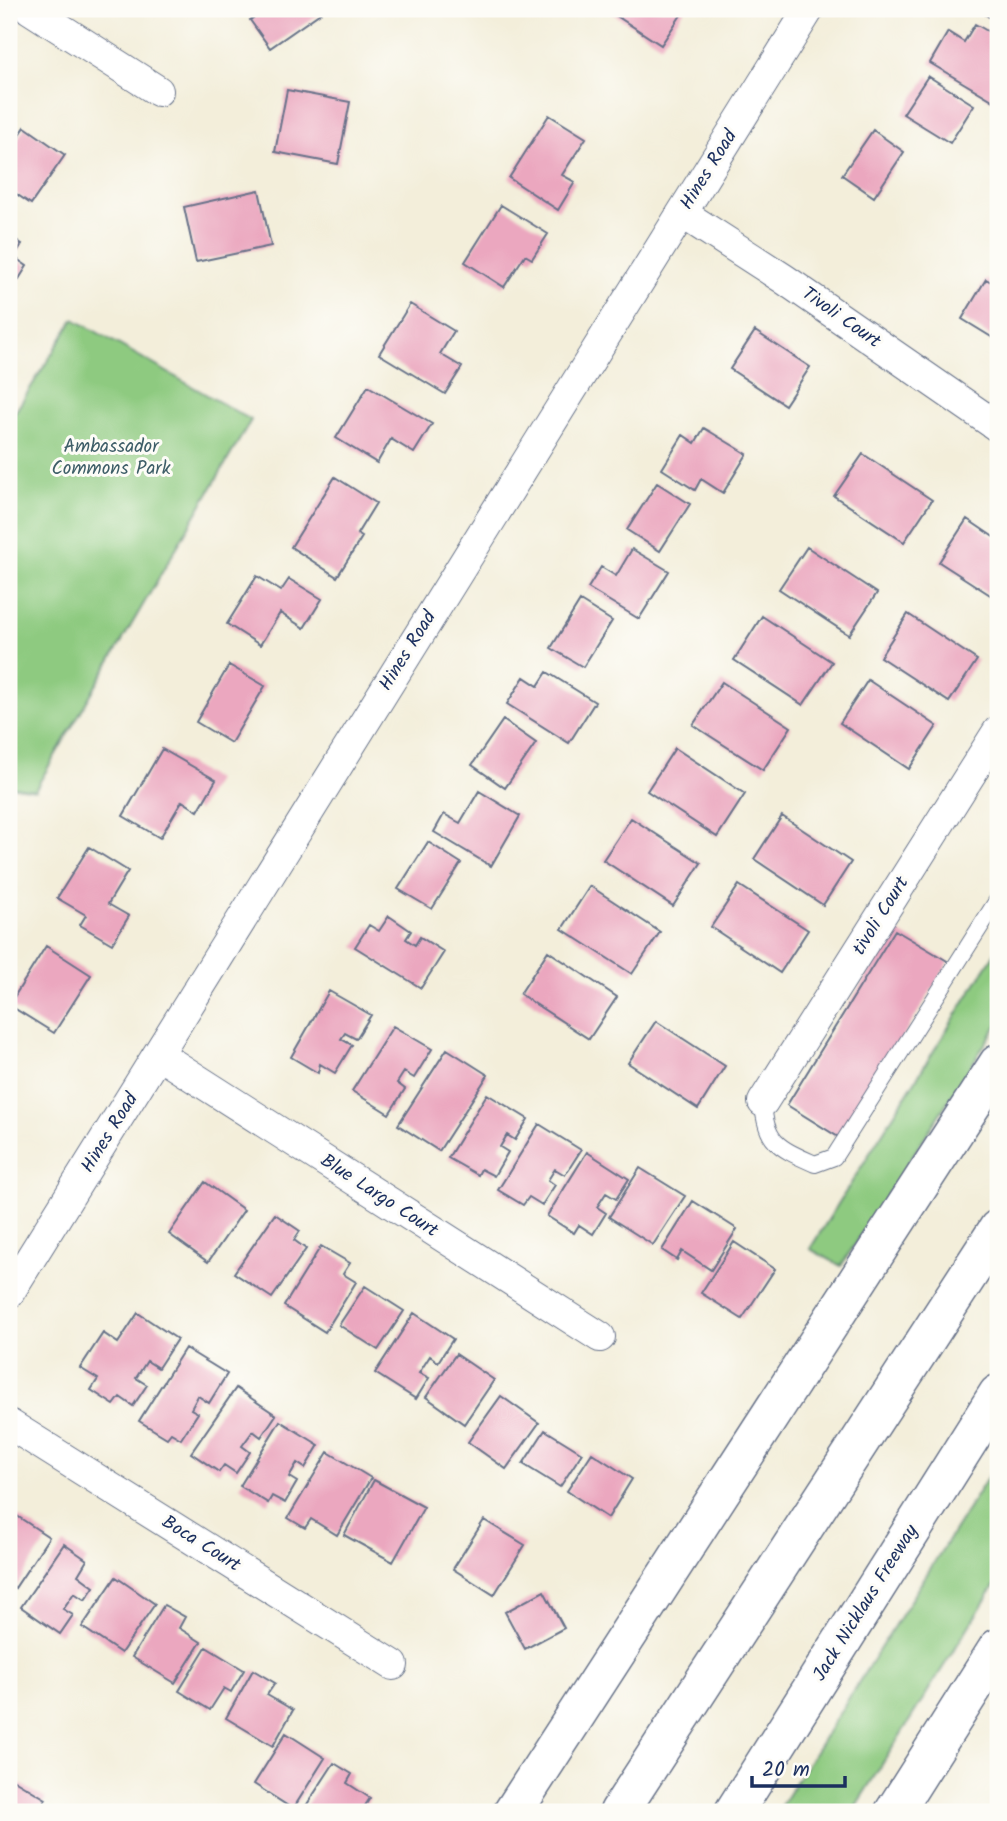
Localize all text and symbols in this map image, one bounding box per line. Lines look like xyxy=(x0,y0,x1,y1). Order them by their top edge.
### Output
street label: Hines Road xyxy=(672,124,746,216)
street label: Tivoli Court xyxy=(795,280,887,357)
park label: Ambassador Commons Park xyxy=(51,432,171,484)
street label: Hines Road xyxy=(371,605,445,697)
street label: tivoli Court xyxy=(845,870,917,961)
street label: Hines Road xyxy=(73,1087,147,1179)
street label: Blue Largo Court xyxy=(314,1146,445,1246)
street label: Boca Court xyxy=(156,1508,247,1581)
street label: Jack Nicklaus Freeway xyxy=(806,1518,927,1687)
scale bar xyxy=(752,1744,844,1788)
text: 20 m xyxy=(762,1754,810,1787)

